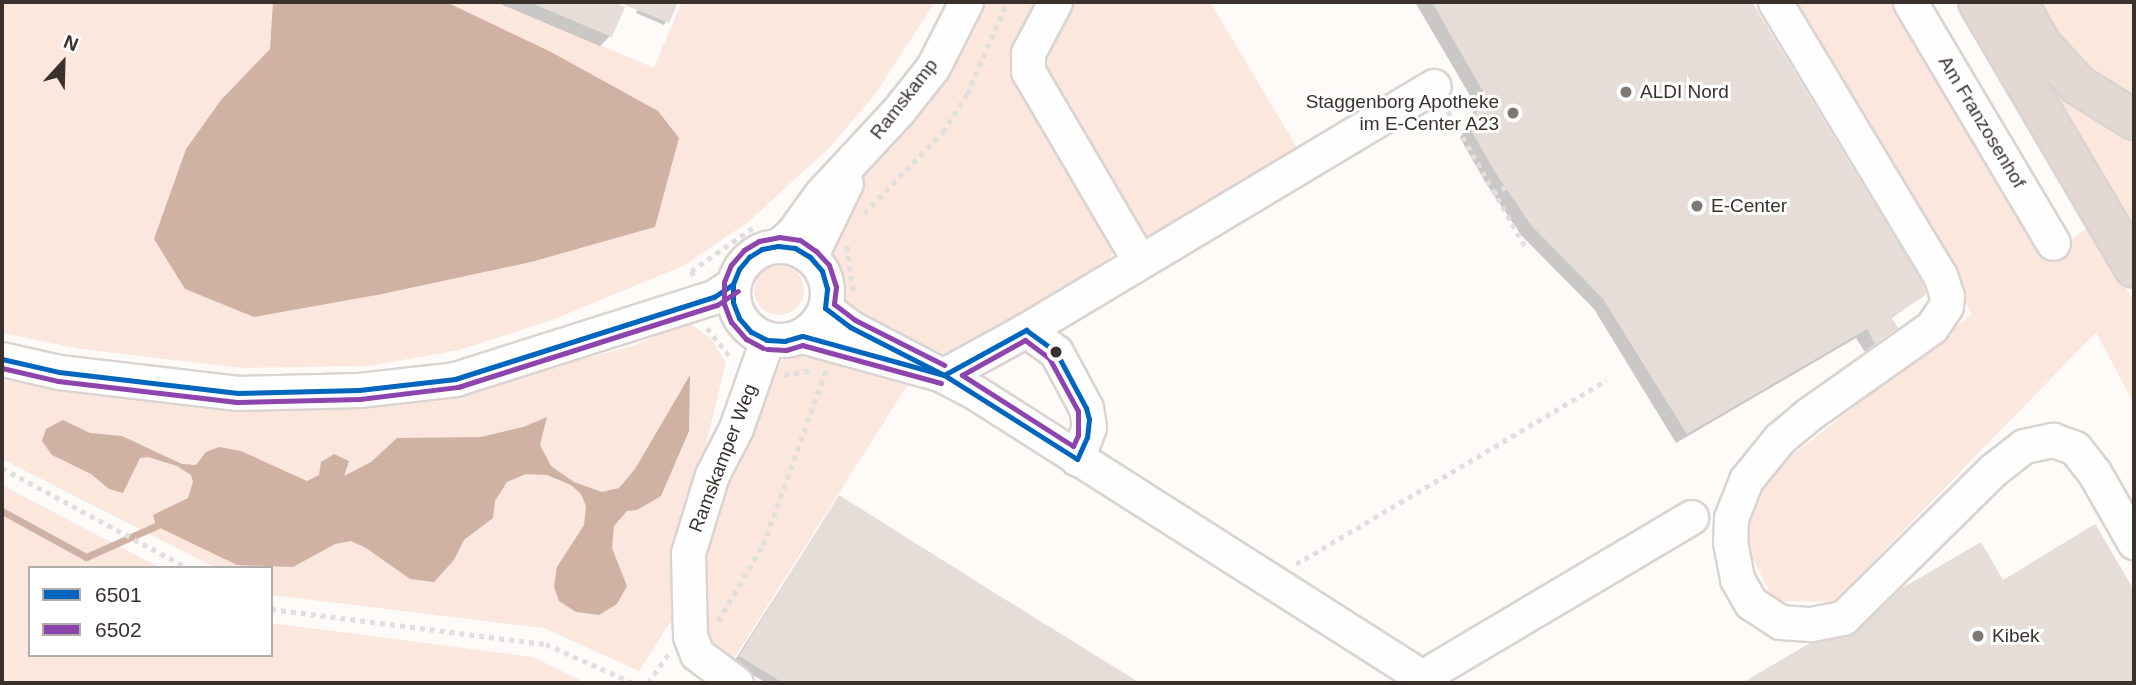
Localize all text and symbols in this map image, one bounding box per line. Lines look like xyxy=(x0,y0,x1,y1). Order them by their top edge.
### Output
north arrow xyxy=(28,28,98,98)
text: N xyxy=(61,31,81,55)
street label: Am Franzosenhof xyxy=(1934,52,2030,192)
street label: Ramskamp xyxy=(865,54,943,144)
place label: ALDI Nord xyxy=(1640,81,1729,103)
marker: ALDI Nord xyxy=(1618,84,1634,100)
place label: Staggenborg Apotheke im E-Center A23 xyxy=(1305,91,1499,135)
marker: Staggenborg Apotheke im E-Center A23 xyxy=(1505,105,1521,121)
place label: E-Center xyxy=(1711,195,1787,217)
marker: E-Center xyxy=(1689,198,1705,214)
unlabelled marker xyxy=(1049,345,1063,359)
street label: Ramskamper Weg xyxy=(684,381,762,535)
legend xyxy=(28,566,273,657)
text: 6501 xyxy=(95,583,142,606)
text: 6502 xyxy=(95,618,142,641)
place label: Kibek xyxy=(1992,625,2040,647)
marker: Kibek xyxy=(1970,628,1986,644)

